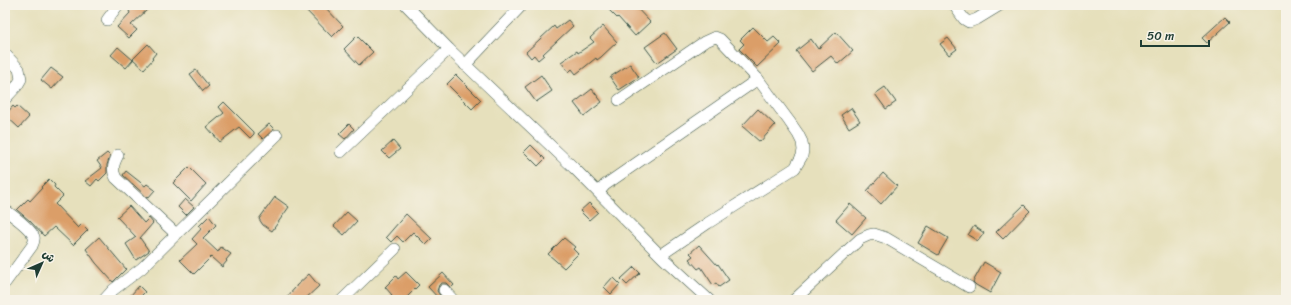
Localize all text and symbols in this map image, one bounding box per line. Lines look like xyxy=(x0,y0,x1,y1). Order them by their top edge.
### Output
scale bar xyxy=(1141,22,1209,48)
text: 50 m xyxy=(1147,25,1174,47)
north arrow xyxy=(22,243,62,283)
text: ش xyxy=(38,245,60,267)

